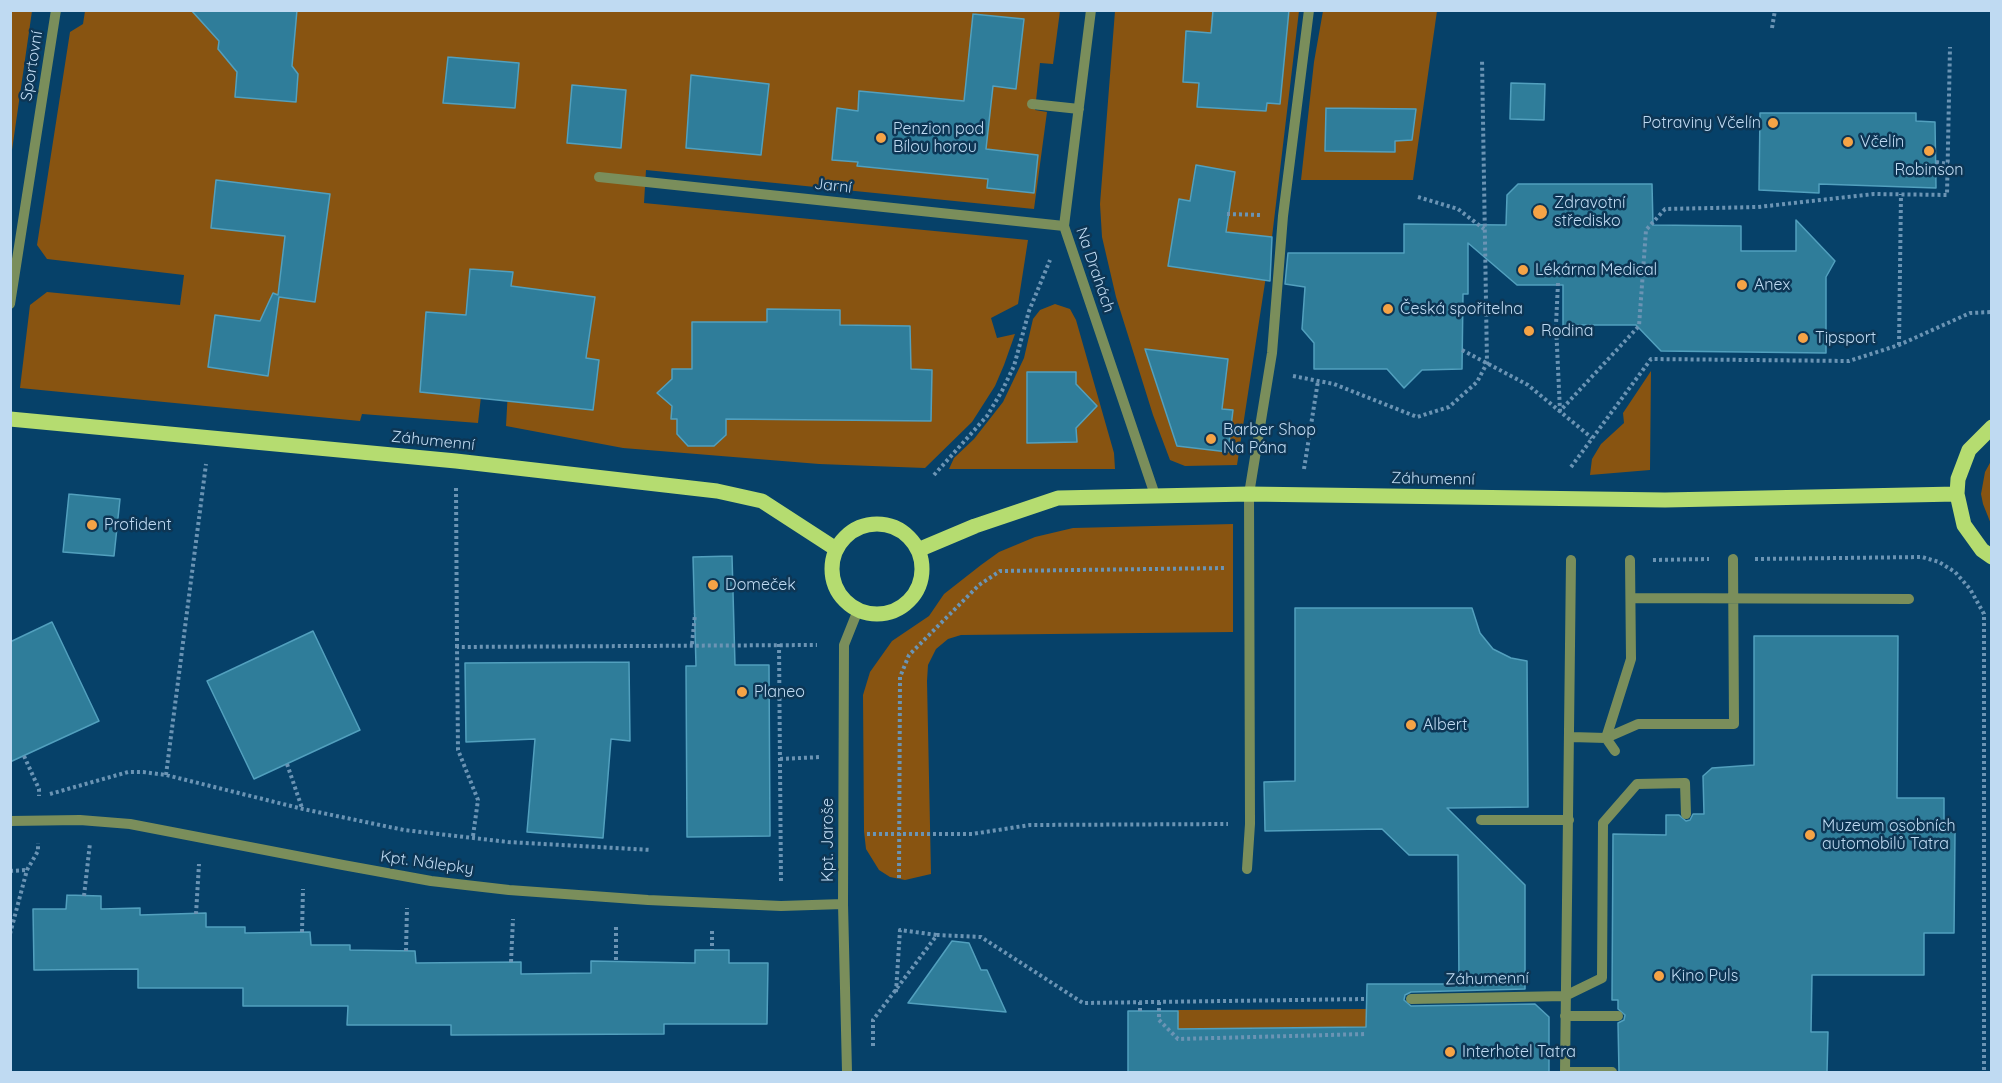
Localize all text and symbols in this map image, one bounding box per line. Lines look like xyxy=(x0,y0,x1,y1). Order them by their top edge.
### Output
street label: Sportovní xyxy=(17,30,47,102)
place label: Potraviny Včelín xyxy=(1642,113,1761,133)
marker: Potraviny Včelín xyxy=(1766,116,1780,130)
place label: Penzion pod Bílou horou xyxy=(893,119,984,157)
marker: Penzion pod Bílou horou xyxy=(874,131,888,145)
place label: Včelín xyxy=(1860,132,1904,152)
marker: Včelín xyxy=(1841,135,1855,149)
marker: Robinson xyxy=(1922,144,1936,158)
place label: Robinson xyxy=(1894,160,1964,180)
street label: Jarní xyxy=(813,174,853,198)
place label: Zdravotní středisko xyxy=(1554,193,1626,231)
marker: Zdravotní středisko xyxy=(1531,203,1549,221)
street label: Na Drahách xyxy=(1071,225,1119,315)
place label: Lékárna Medical xyxy=(1535,260,1657,280)
marker: Lékárna Medical xyxy=(1516,263,1530,277)
place label: Anex xyxy=(1754,275,1790,295)
marker: Anex xyxy=(1735,278,1749,292)
place label: Česká spořitelna xyxy=(1400,299,1523,319)
marker: Česká spořitelna xyxy=(1381,302,1395,316)
place label: Rodina xyxy=(1541,321,1593,341)
marker: Rodina xyxy=(1522,324,1536,338)
place label: Tipsport xyxy=(1815,328,1876,348)
marker: Tipsport xyxy=(1796,331,1810,345)
place label: Barber Shop Na Pána xyxy=(1223,420,1316,458)
street label: Záhumenní xyxy=(390,427,476,455)
marker: Barber Shop Na Pána xyxy=(1204,432,1218,446)
street label: Záhumenní xyxy=(1391,469,1475,489)
place label: Profident xyxy=(104,515,172,535)
marker: Profident xyxy=(85,518,99,532)
place label: Domeček xyxy=(725,575,796,595)
marker: Domeček xyxy=(706,578,720,592)
place label: Planeo xyxy=(754,682,805,702)
marker: Planeo xyxy=(735,685,749,699)
place label: Albert xyxy=(1423,715,1467,735)
marker: Albert xyxy=(1404,718,1418,732)
street label: Kpt. Jaroše xyxy=(818,798,838,882)
place label: Muzeum osobních automobilů Tatra xyxy=(1822,816,1956,854)
marker: Muzeum osobních automobilů Tatra xyxy=(1803,828,1817,842)
street label: Kpt. Nálepky xyxy=(379,847,475,879)
place label: Kino Puls xyxy=(1671,966,1738,986)
street label: Záhumenní xyxy=(1445,969,1529,989)
marker: Kino Puls xyxy=(1652,969,1666,983)
place label: Interhotel Tatra xyxy=(1462,1042,1576,1062)
marker: Interhotel Tatra xyxy=(1443,1045,1457,1059)

